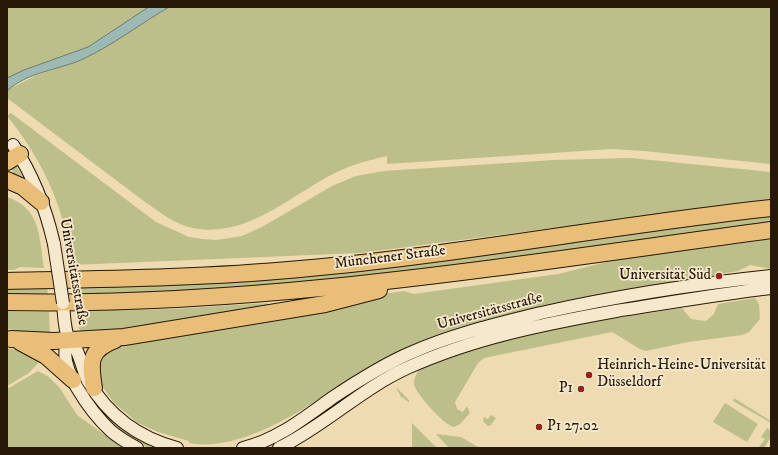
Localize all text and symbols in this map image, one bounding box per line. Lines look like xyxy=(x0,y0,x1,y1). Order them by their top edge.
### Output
street label: Universitätsstraße xyxy=(55,217,91,327)
street label: Münchener Straße xyxy=(333,242,447,274)
place label: Universität Süd xyxy=(619,267,711,285)
marker: Universität Süd xyxy=(714,271,724,281)
street label: Universitätsstraße xyxy=(435,289,545,335)
place label: Heinrich-Heine-Universität Düsseldorf xyxy=(597,357,766,392)
marker: Heinrich-Heine-Universität Düsseldorf xyxy=(584,370,594,380)
place label: P1 xyxy=(559,380,573,398)
marker: P1 xyxy=(576,384,586,394)
place label: P1 27.02 xyxy=(547,418,598,436)
marker: P1 27.02 xyxy=(534,422,544,432)

